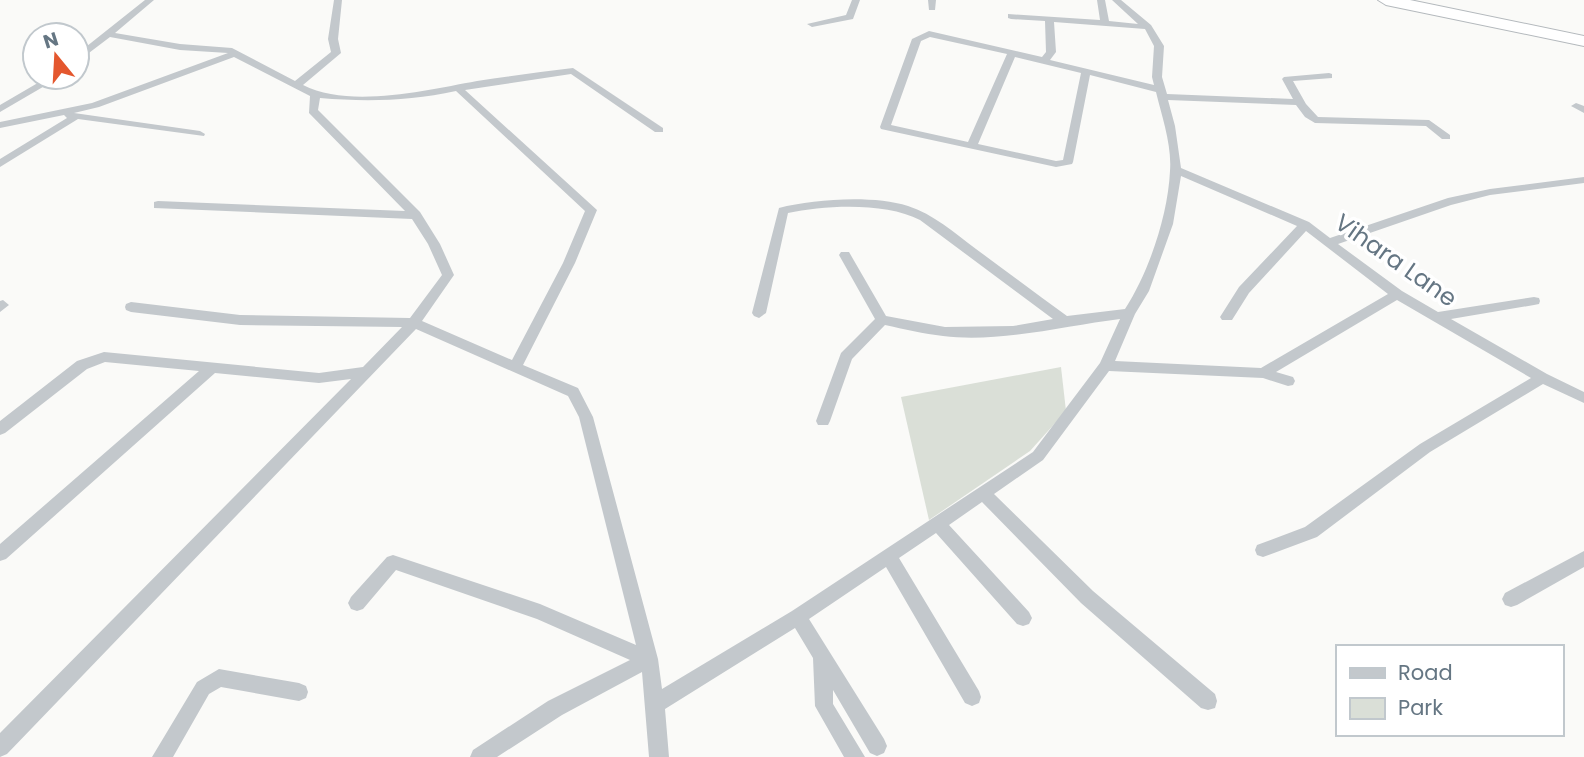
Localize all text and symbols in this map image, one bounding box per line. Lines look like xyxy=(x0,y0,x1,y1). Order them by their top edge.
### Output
north arrow xyxy=(21,21,91,91)
text: N xyxy=(40,25,62,55)
street label: Vihara Lane xyxy=(1328,206,1464,314)
legend xyxy=(1336,645,1563,736)
text: Road xyxy=(1398,658,1453,687)
text: Park xyxy=(1398,693,1443,722)

